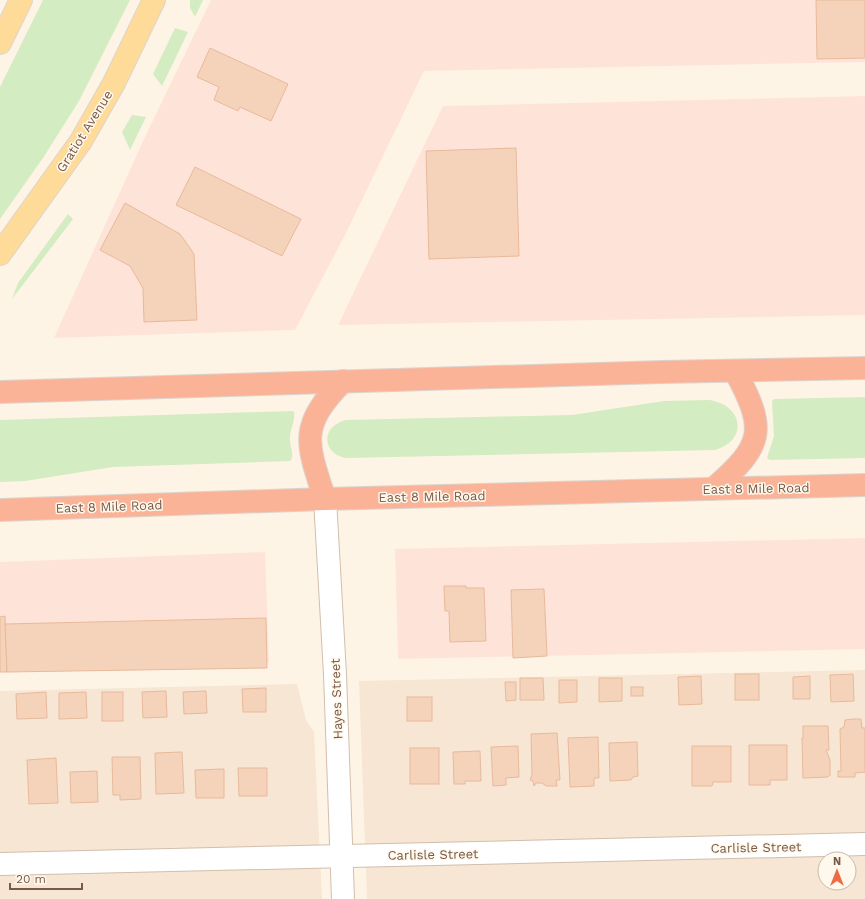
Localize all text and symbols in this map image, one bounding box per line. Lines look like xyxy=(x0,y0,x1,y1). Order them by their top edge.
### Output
street label: Gratiot Avenue xyxy=(53,88,116,175)
street label: East 8 Mile Road xyxy=(702,480,810,497)
street label: East 8 Mile Road xyxy=(378,488,486,505)
street label: East 8 Mile Road xyxy=(55,497,163,516)
street label: Hayes Street xyxy=(328,658,345,740)
street label: Carlisle Street xyxy=(710,839,802,856)
street label: Carlisle Street xyxy=(387,846,479,863)
north arrow xyxy=(817,851,857,891)
text: N xyxy=(833,855,841,868)
scale bar xyxy=(10,865,82,891)
text: 20 m xyxy=(16,872,46,886)

